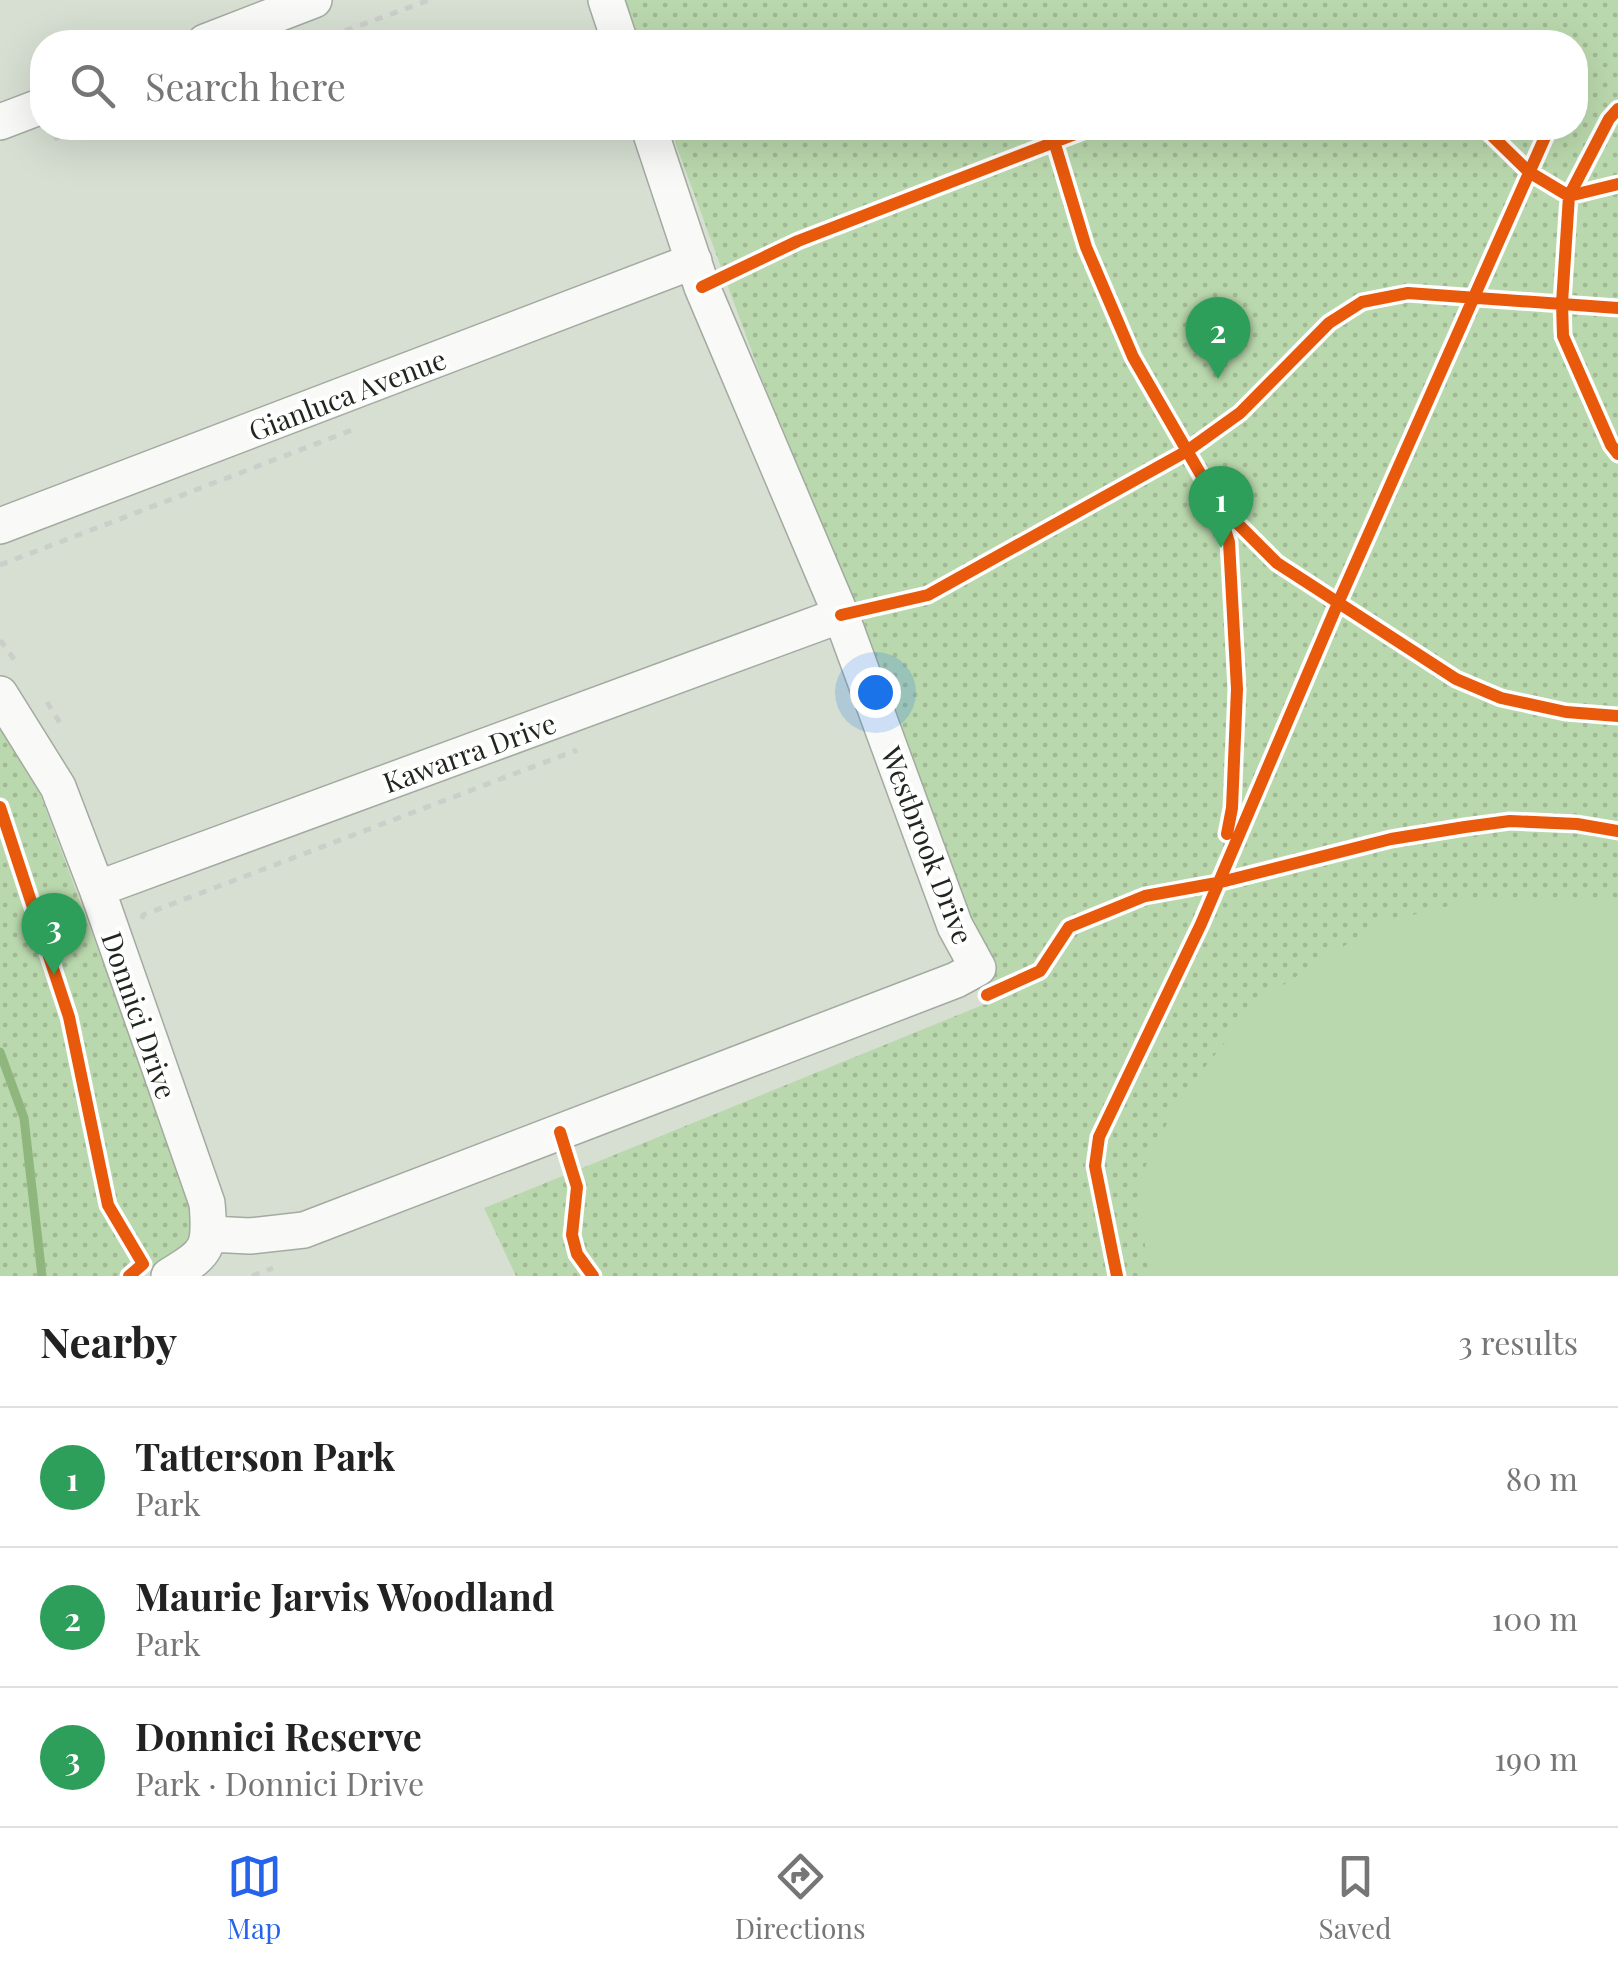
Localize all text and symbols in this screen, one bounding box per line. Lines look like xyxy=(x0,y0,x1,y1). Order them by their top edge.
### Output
search box xyxy=(30,30,1588,140)
icon: search xyxy=(65,58,120,113)
text: Search here xyxy=(145,60,346,111)
pin: 2 xyxy=(1186,296,1250,379)
street label: Gianluca Avenue xyxy=(243,339,451,449)
pin: 1 xyxy=(1188,466,1254,548)
your location xyxy=(850,667,901,718)
street label: Kawarra Drive xyxy=(377,704,561,800)
street label: Westbrook Drive xyxy=(873,740,983,949)
pin: 3 xyxy=(22,892,86,975)
street label: Donnici Drive xyxy=(94,926,186,1104)
text: Nearby xyxy=(40,1313,177,1369)
text: 3 results xyxy=(1458,1320,1578,1363)
text: Tatterson Park xyxy=(135,1430,395,1481)
text: 1 xyxy=(66,1456,79,1499)
text: 80 m xyxy=(1506,1456,1578,1499)
text: Park xyxy=(135,1481,201,1524)
text: Maurie Jarvis Woodland xyxy=(135,1570,555,1621)
text: 2 xyxy=(64,1596,81,1639)
text: 100 m xyxy=(1491,1596,1578,1639)
text: Park xyxy=(135,1621,201,1664)
text: Donnici Reserve xyxy=(135,1710,422,1761)
text: 3 xyxy=(65,1736,80,1779)
text: 190 m xyxy=(1494,1736,1578,1779)
text: Park · Donnici Drive xyxy=(135,1761,424,1804)
tab: Map xyxy=(227,1849,282,1946)
tab: Directions xyxy=(735,1849,865,1946)
tab: Saved xyxy=(1319,1849,1391,1946)

